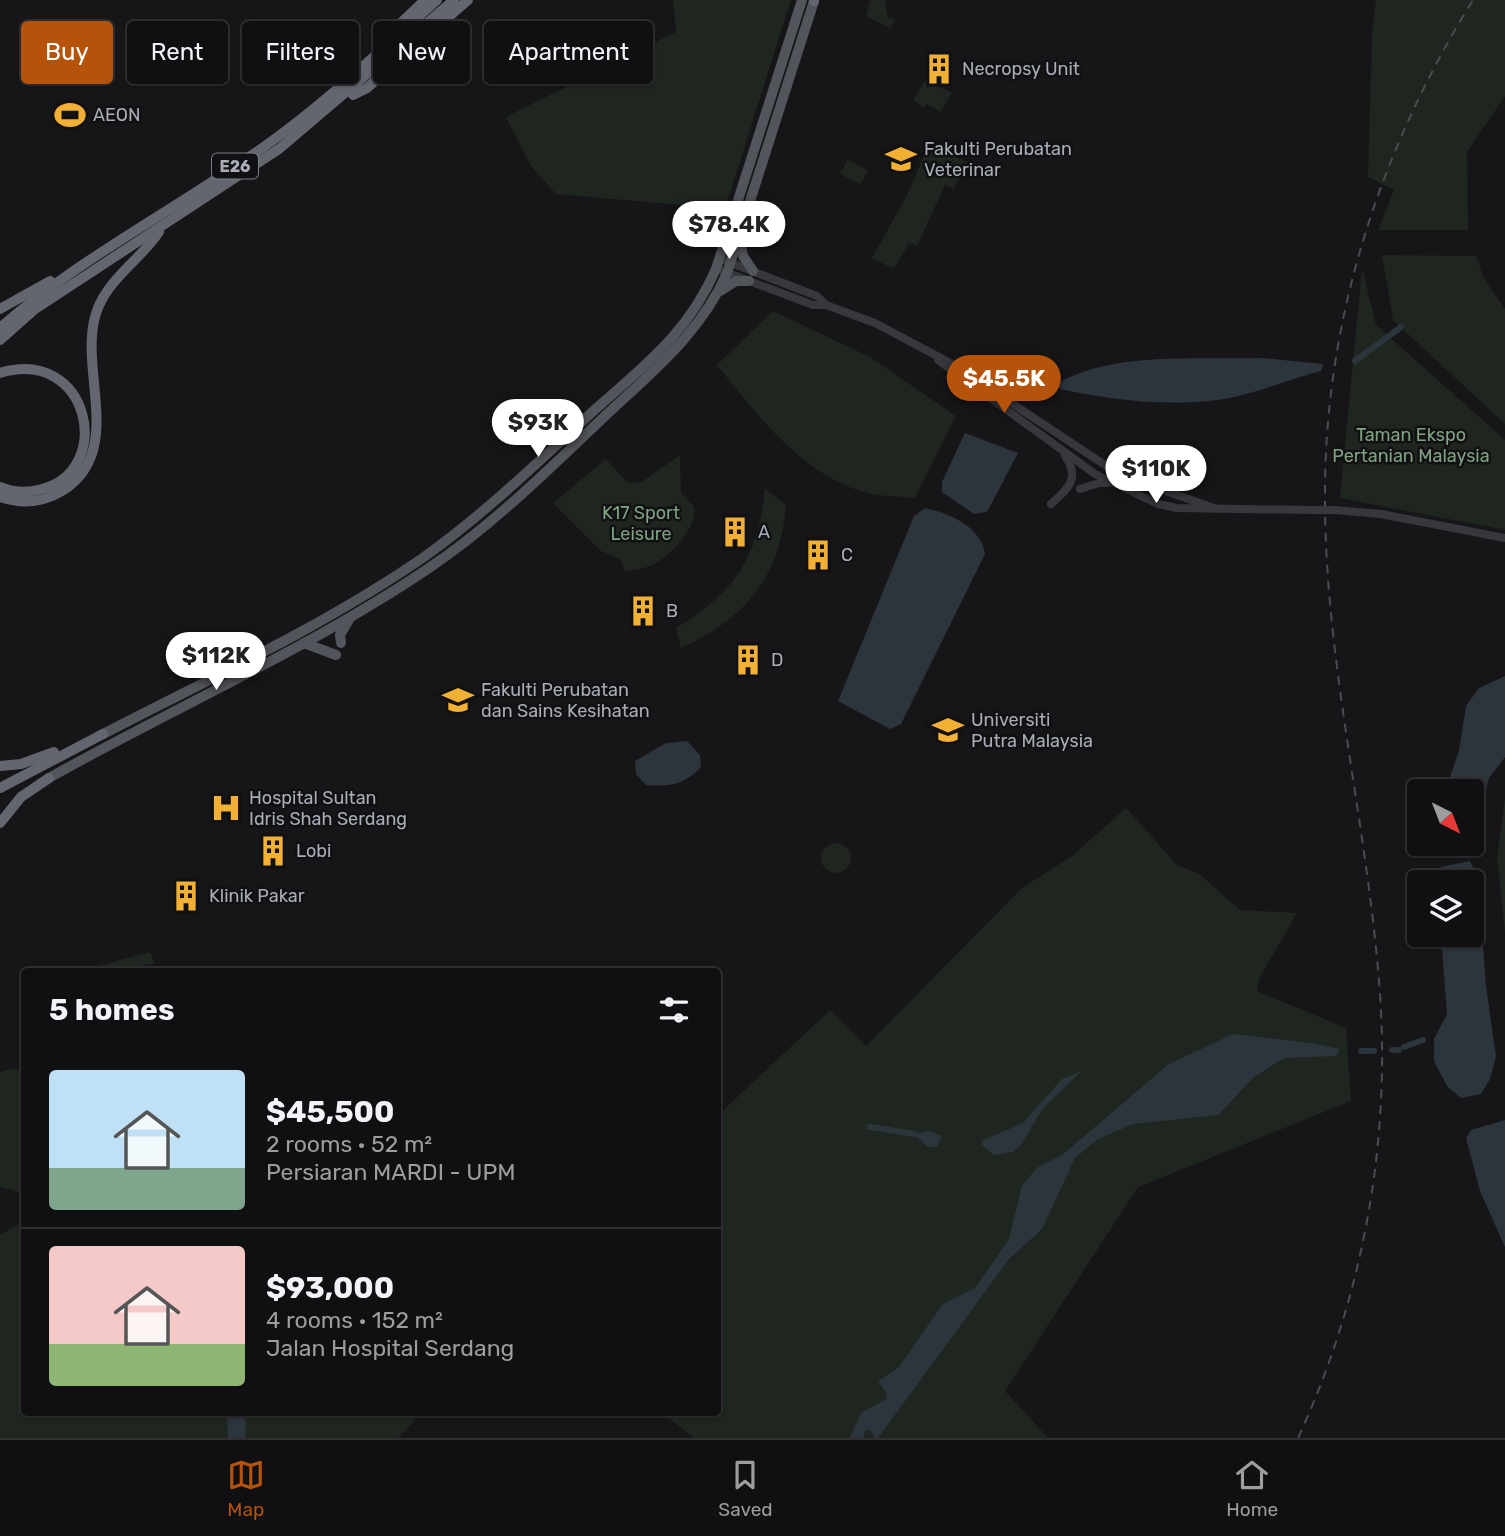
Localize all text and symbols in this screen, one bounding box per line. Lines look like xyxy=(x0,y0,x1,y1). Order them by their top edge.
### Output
chip: Buy xyxy=(21,21,113,84)
chip: Rent xyxy=(127,21,228,84)
chip: Filters xyxy=(242,21,359,84)
chip: New xyxy=(373,21,470,84)
chip: Apartment xyxy=(484,21,653,84)
building icon: Necropsy Unit xyxy=(922,52,956,86)
place label: Necropsy Unit xyxy=(962,58,1080,80)
sports icon: AEON xyxy=(53,98,87,132)
place label: AEON xyxy=(93,104,141,126)
place label: Fakulti Perubatan Veterinar xyxy=(924,138,1072,181)
school or university icon: Fakulti Perubatan Veterinar xyxy=(884,142,918,176)
road number: E26 xyxy=(212,154,258,178)
pin: $78.4K xyxy=(672,202,786,261)
text: $78.4K xyxy=(688,210,770,238)
pin: $45.5K xyxy=(947,356,1061,415)
text: $45.5K xyxy=(963,364,1045,392)
pin: $93K xyxy=(497,400,579,459)
text: $93K xyxy=(508,408,568,436)
park label: Taman Ekspo Pertanian Malaysia xyxy=(1332,424,1490,467)
pin: $110K xyxy=(1107,446,1205,505)
text: $110K xyxy=(1121,454,1191,482)
park label: K17 Sport Leisure xyxy=(602,502,680,545)
building icon: A xyxy=(718,515,752,549)
place label: A xyxy=(758,521,770,543)
building icon: C xyxy=(801,538,835,572)
place label: C xyxy=(841,544,853,566)
building icon: B xyxy=(626,594,660,628)
place label: B xyxy=(666,600,678,622)
pin: $112K xyxy=(167,632,265,692)
text: $112K xyxy=(182,641,250,669)
building icon: D xyxy=(731,643,765,677)
place label: D xyxy=(771,649,783,671)
place label: Fakulti Perubatan dan Sains Kesihatan xyxy=(481,679,650,722)
school or university icon: Fakulti Perubatan dan Sains Kesihatan xyxy=(441,683,475,717)
place label: Universiti Putra Malaysia xyxy=(971,709,1093,752)
school or university icon: Universiti Putra Malaysia xyxy=(931,713,965,747)
north arrow xyxy=(1407,779,1484,856)
map controls xyxy=(1407,779,1484,947)
place label: Hospital Sultan Idris Shah Serdang xyxy=(249,787,407,830)
hospital icon: Hospital Sultan Idris Shah Serdang xyxy=(209,791,243,825)
building icon: Lobi xyxy=(256,834,290,868)
place label: Lobi xyxy=(296,840,331,862)
button: layers xyxy=(1407,870,1484,947)
building icon: Klinik Pakar xyxy=(169,879,203,913)
place label: Klinik Pakar xyxy=(209,885,305,907)
icon: filters xyxy=(655,991,693,1029)
text: 5 homes xyxy=(49,992,175,1028)
text: $45,500 xyxy=(266,1094,394,1130)
icon: home xyxy=(105,1098,189,1182)
text: 2 rooms · 52 m² xyxy=(266,1130,432,1158)
text: Persiaran MARDI - UPM xyxy=(266,1158,515,1186)
text: $93,000 xyxy=(266,1270,394,1306)
icon: home xyxy=(105,1274,189,1358)
text: 4 rooms · 152 m² xyxy=(266,1306,443,1334)
text: Jalan Hospital Serdang xyxy=(266,1334,514,1362)
tab: Map xyxy=(227,1456,265,1521)
tab: Saved xyxy=(718,1456,773,1521)
tab: Home xyxy=(1226,1456,1278,1521)

